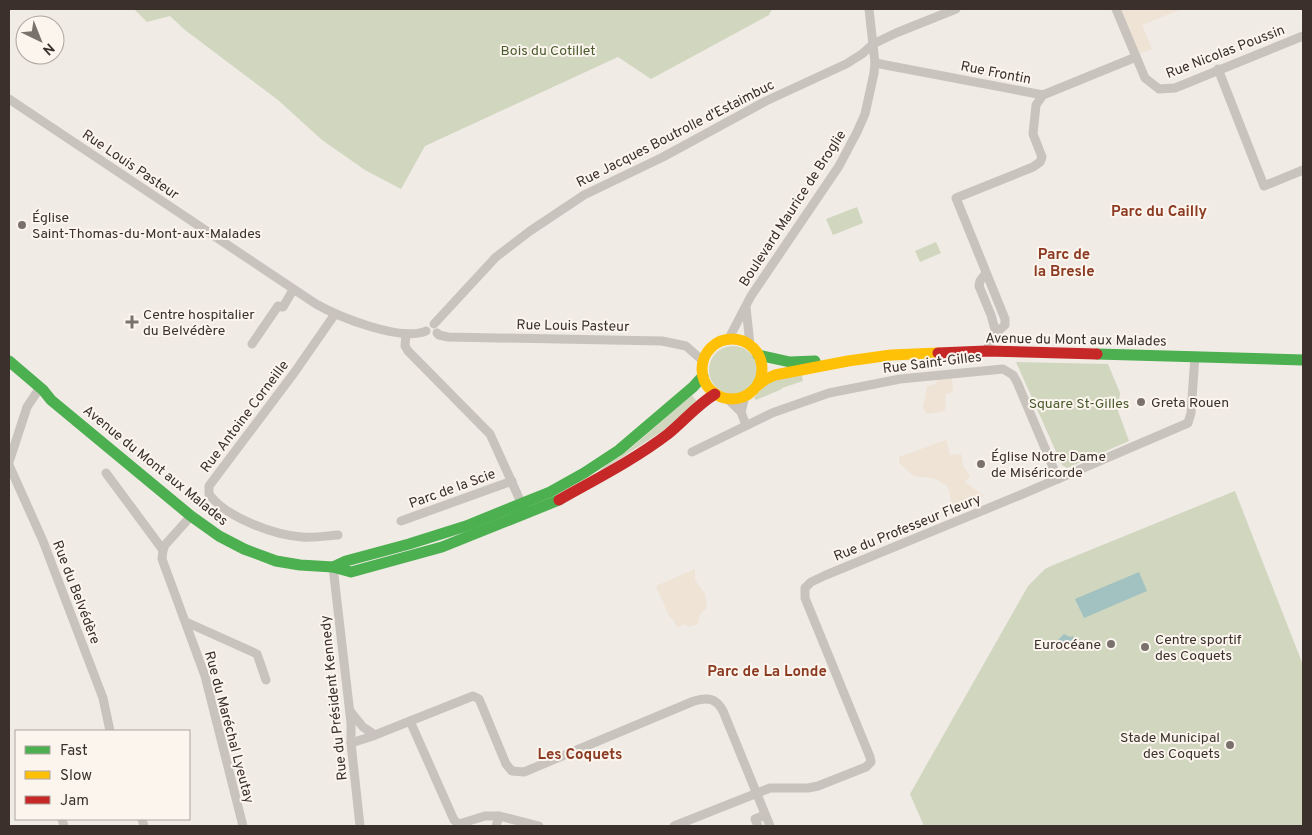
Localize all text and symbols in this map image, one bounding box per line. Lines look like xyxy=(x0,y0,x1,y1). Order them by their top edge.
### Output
north arrow xyxy=(15,15,65,65)
street label: Rue Nicolas Poussin xyxy=(1164,22,1287,83)
text: N xyxy=(38,39,57,58)
park label: Bois du Cotillet xyxy=(501,43,595,60)
street label: Rue Frontin xyxy=(959,58,1032,89)
street label: Rue Jacques Boutrolle d'Estaimbuc xyxy=(574,77,777,192)
street label: Rue Louis Pasteur xyxy=(79,127,182,204)
street label: Boulevard Maurice de Broglie xyxy=(736,127,850,290)
district label: Parc du Cailly xyxy=(1111,203,1208,222)
place label: Église Saint-Thomas-du-Mont-aux-Malades xyxy=(32,209,261,243)
marker: Église Saint-Thomas-du-Mont-aux-Malades xyxy=(16,219,28,231)
district label: Parc de la Bresle xyxy=(1033,246,1095,282)
place label: Centre hospitalier du Belvédère xyxy=(143,307,255,340)
marker: Centre hospitalier du Belvédère xyxy=(125,315,139,329)
street label: Rue Louis Pasteur xyxy=(516,317,630,336)
street label: Avenue du Mont aux Malades xyxy=(985,330,1167,351)
street label: Rue Saint-Gilles xyxy=(882,349,983,378)
street label: Rue Antoine Corneille xyxy=(197,357,293,476)
place label: Greta Rouen xyxy=(1151,395,1229,412)
park label: Square St-Gilles xyxy=(1029,396,1129,413)
marker: Greta Rouen xyxy=(1135,396,1147,408)
street label: Avenue du Mont aux Malades xyxy=(79,402,231,530)
place label: Église Notre Dame de Miséricorde xyxy=(991,448,1106,482)
marker: Église Notre Dame de Miséricorde xyxy=(975,458,987,470)
street label: Parc de la Scie xyxy=(407,466,498,513)
street label: Rue du Professeur Fleury xyxy=(831,491,984,566)
street label: Rue du Belvédère xyxy=(48,538,103,647)
street label: Rue du Président Kennedy xyxy=(317,614,352,781)
place label: Centre sportif des Coquets xyxy=(1155,632,1242,665)
place label: Eurocéane xyxy=(1034,637,1101,654)
marker: Eurocéane xyxy=(1105,638,1117,650)
marker: Centre sportif des Coquets xyxy=(1139,641,1151,653)
street label: Rue du Maréchal Lyeutay xyxy=(200,649,257,805)
district label: Parc de La Londe xyxy=(707,663,827,682)
legend xyxy=(15,730,190,820)
place label: Stade Municipal des Coquets xyxy=(1120,730,1220,763)
marker: Stade Municipal des Coquets xyxy=(1224,739,1236,751)
text: Fast xyxy=(60,742,88,761)
district label: Les Coquets xyxy=(538,746,622,765)
text: Slow xyxy=(60,767,92,786)
text: Jam xyxy=(60,792,89,811)

